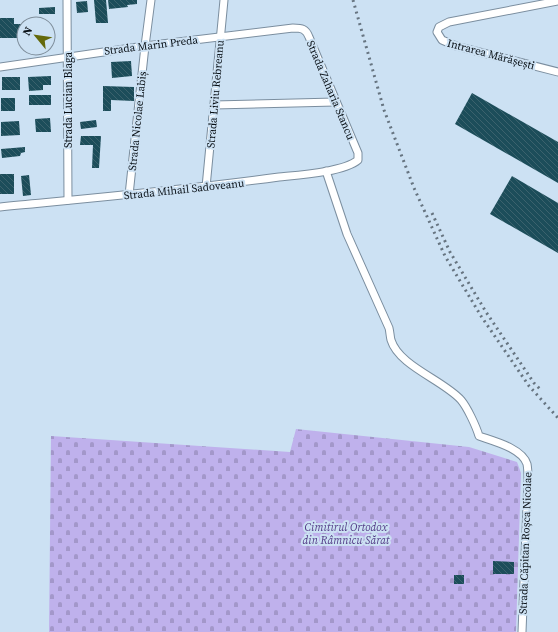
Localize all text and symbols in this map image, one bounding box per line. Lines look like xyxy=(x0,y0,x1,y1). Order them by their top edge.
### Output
north arrow xyxy=(16,16,56,56)
text: N xyxy=(19,24,36,39)
street label: Strada Marin Preda xyxy=(103,32,199,59)
street label: Intrarea Mărășești xyxy=(445,36,536,73)
street label: Strada Zaharia Stancu xyxy=(303,38,358,143)
street label: Strada Liviu Rebreanu xyxy=(203,39,228,149)
street label: Strada Lucian Blaga xyxy=(61,52,76,148)
street label: Strada Nicolae Labiș xyxy=(125,70,150,171)
street label: Strada Mihail Sadoveanu xyxy=(123,176,246,203)
street label: Strada Căpitan Roșca Nicolae xyxy=(516,471,535,614)
park label: Cimitirul Ortodox din Râmnicu Sărat xyxy=(303,520,390,548)

